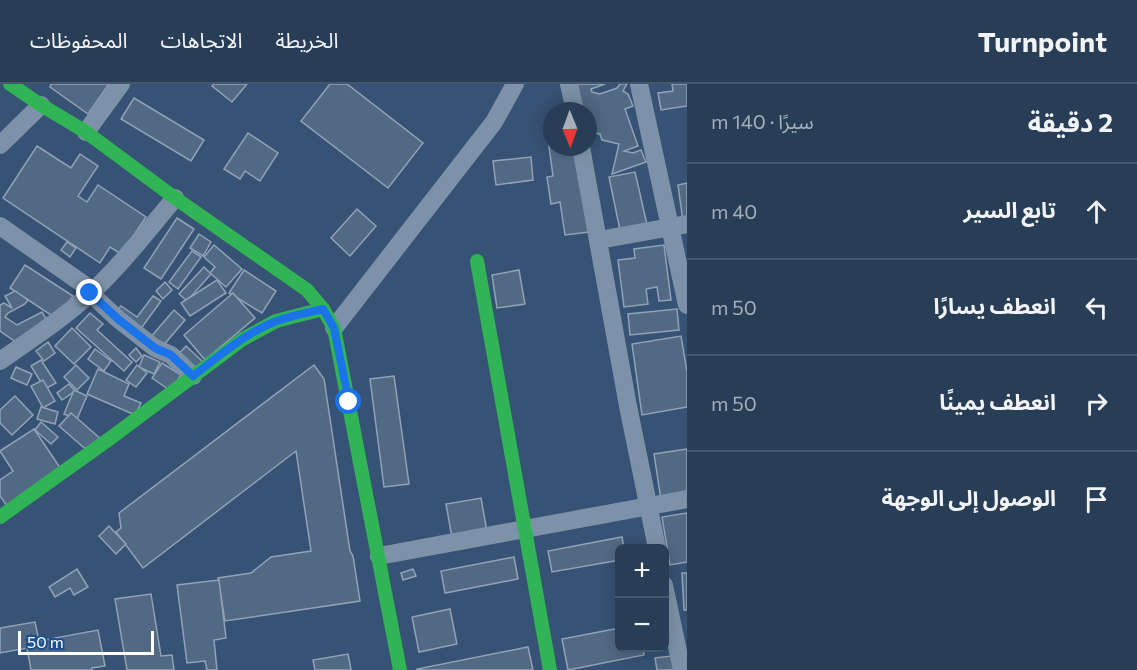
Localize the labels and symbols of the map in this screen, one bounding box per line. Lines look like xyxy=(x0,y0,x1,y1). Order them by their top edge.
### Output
north arrow xyxy=(543,102,597,156)
route end xyxy=(76,279,102,305)
route start xyxy=(335,388,361,414)
scale bar xyxy=(18,628,154,656)

